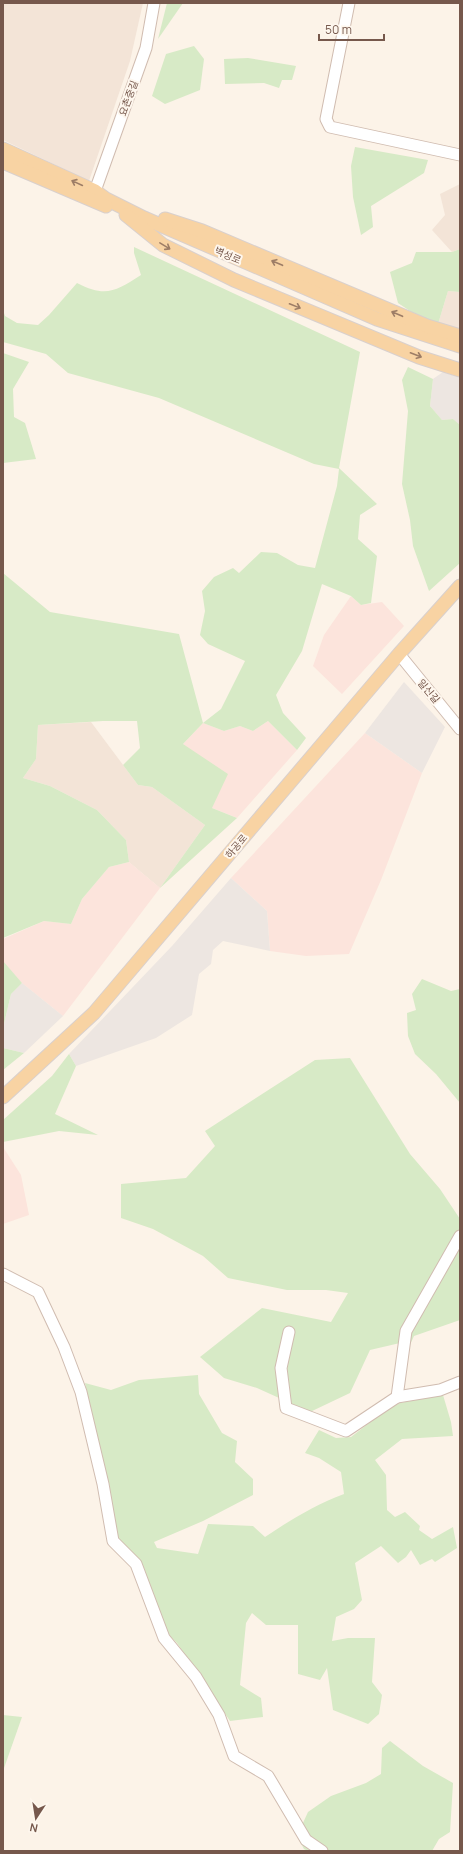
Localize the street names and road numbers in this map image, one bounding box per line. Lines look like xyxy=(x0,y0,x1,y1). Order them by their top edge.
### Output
street label: 요촌중길 xyxy=(115,78,141,118)
street label: 벽성로 xyxy=(213,243,243,267)
street label: 일신길 xyxy=(415,676,443,706)
street label: 하공로 xyxy=(222,831,250,861)

